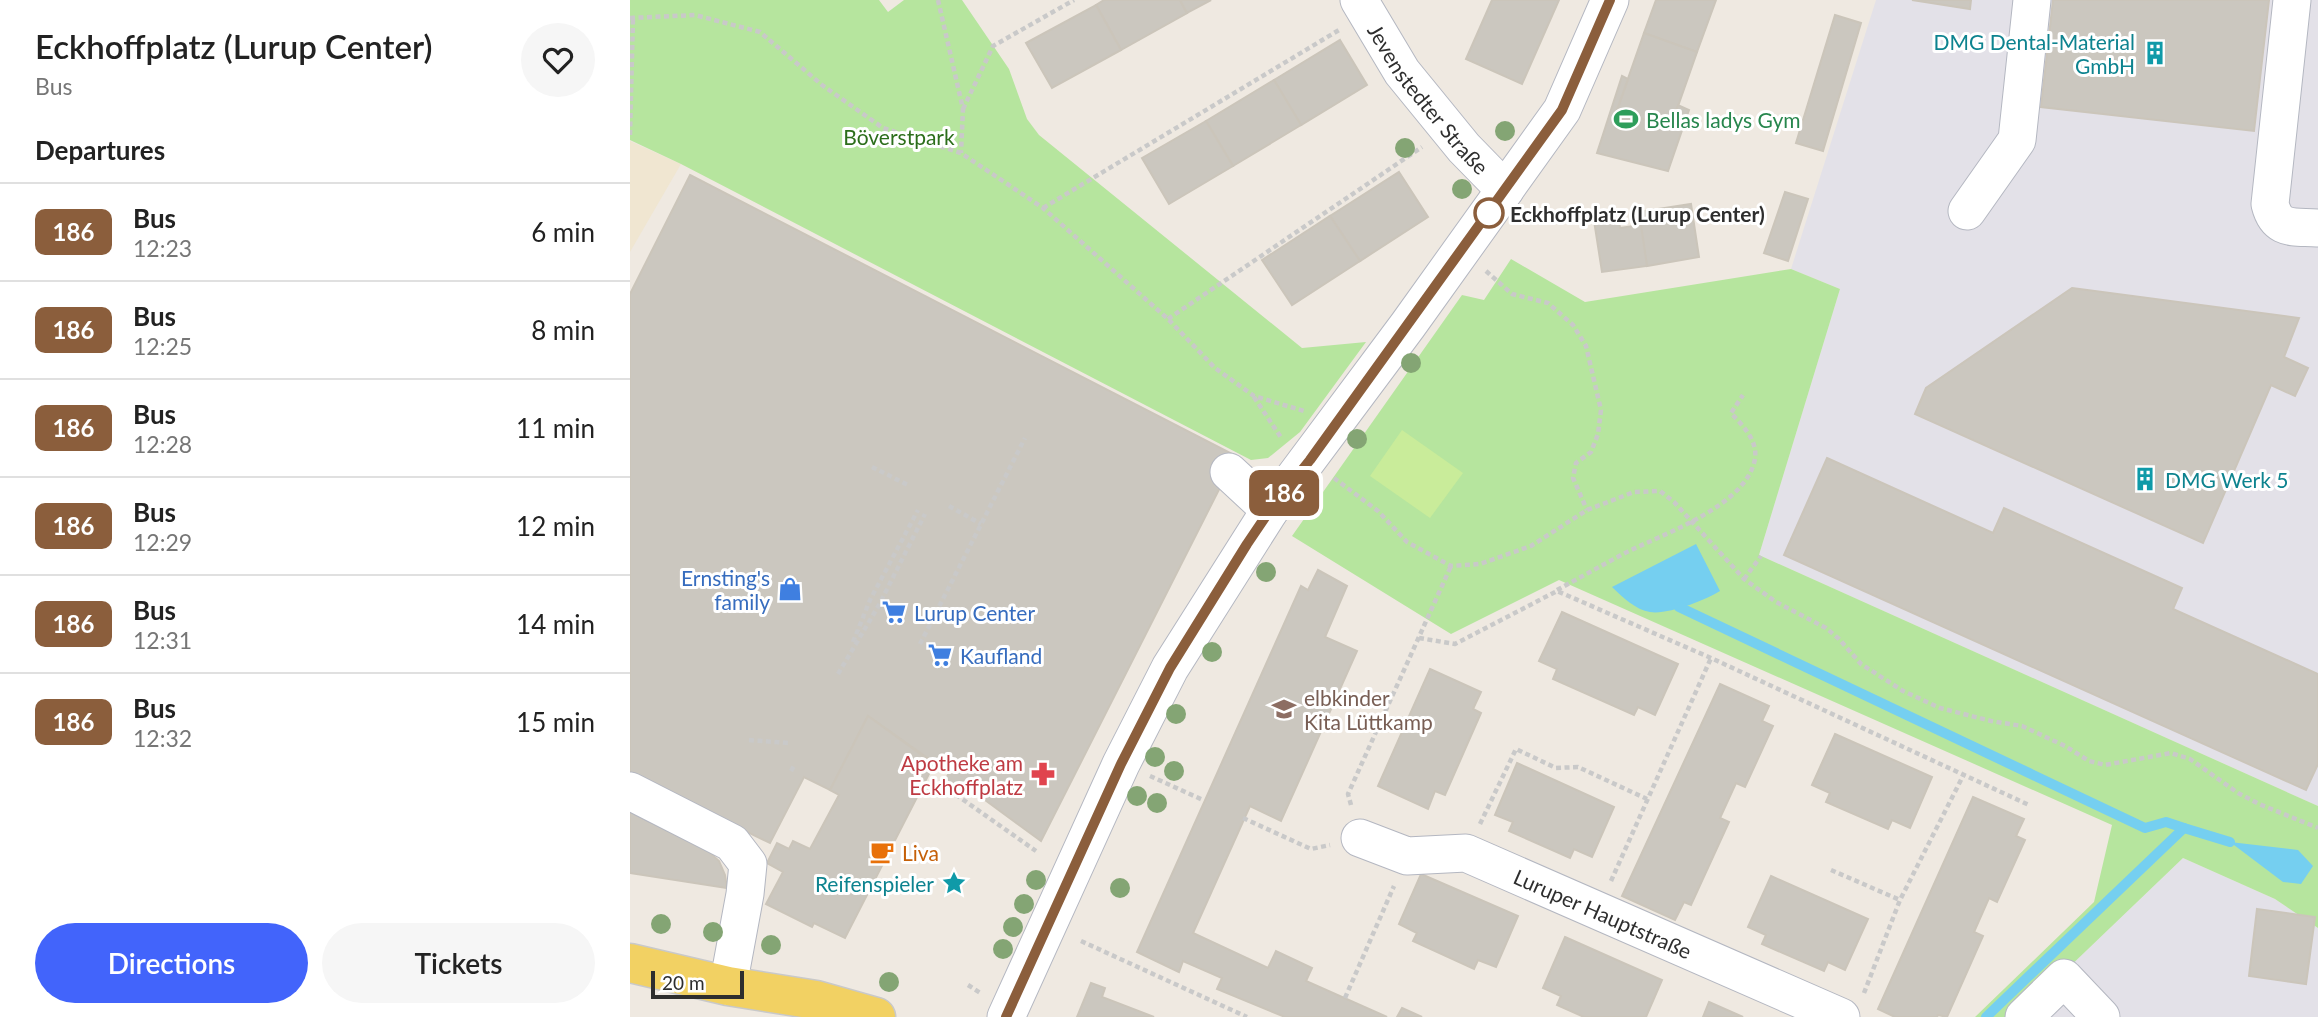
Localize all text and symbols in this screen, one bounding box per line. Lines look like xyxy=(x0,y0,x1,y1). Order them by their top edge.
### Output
street label: Jevenstedter Straße xyxy=(1363,19,1494,179)
button: heart xyxy=(521,23,595,97)
text: Eckhoffplatz (Lurup Center) xyxy=(35,26,432,66)
place label: DMG Dental-Material GmbH xyxy=(1933,29,2135,78)
building icon: DMG Dental-Material GmbH xyxy=(2141,39,2169,67)
text: Bus xyxy=(35,72,72,100)
sports icon: Bellas ladys Gym xyxy=(1612,105,1640,133)
place label: Bellas ladys Gym xyxy=(1646,107,1801,132)
park label: Böverstpark xyxy=(843,124,955,149)
text: Departures xyxy=(35,134,165,166)
marker: Eckhoffplatz (Lurup Center) xyxy=(1474,198,1504,228)
place label: Eckhoffplatz (Lurup Center) xyxy=(1510,201,1765,226)
text: Bus xyxy=(133,202,176,234)
text: 6 min xyxy=(531,216,595,248)
text: 186 xyxy=(53,217,94,246)
text: 12:23 xyxy=(133,234,192,262)
text: Bus xyxy=(133,300,176,332)
text: 8 min xyxy=(531,314,595,346)
text: 186 xyxy=(53,315,94,344)
text: 12:25 xyxy=(133,332,192,360)
text: Bus xyxy=(133,398,176,430)
text: 11 min xyxy=(516,412,595,444)
text: 186 xyxy=(53,413,94,442)
text: 12:28 xyxy=(133,430,192,458)
building icon: DMG Werk 5 xyxy=(2131,465,2159,493)
place label: DMG Werk 5 xyxy=(2165,467,2288,492)
line badge: 186 xyxy=(1244,470,1324,516)
text: 186 xyxy=(1263,478,1305,507)
text: Bus xyxy=(133,496,176,528)
text: 12 min xyxy=(516,510,595,542)
text: 186 xyxy=(53,511,94,540)
text: 12:29 xyxy=(133,528,192,556)
place label: Ernsting's family xyxy=(681,565,770,614)
shop icon: Ernsting's family xyxy=(776,575,804,603)
text: Bus xyxy=(133,594,176,626)
supermarket icon: Lurup Center xyxy=(880,598,908,626)
place label: Lurup Center xyxy=(914,600,1035,625)
text: 14 min xyxy=(516,608,595,640)
text: 186 xyxy=(53,609,94,638)
text: 12:31 xyxy=(133,626,192,654)
supermarket icon: Kaufland xyxy=(926,641,954,669)
place label: Kaufland xyxy=(960,643,1042,668)
place label: elbkinder Kita Lüttkamp xyxy=(1304,685,1433,734)
text: Bus xyxy=(133,692,176,724)
school or university icon: elbkinder Kita Lüttkamp xyxy=(1270,695,1298,723)
text: 15 min xyxy=(516,706,595,738)
text: 186 xyxy=(53,707,94,736)
text: 12:32 xyxy=(133,724,192,752)
place label: Apotheke am Eckhoffplatz xyxy=(901,750,1023,799)
pharmacy icon: Apotheke am Eckhoffplatz xyxy=(1029,760,1057,788)
cafe icon: Liva xyxy=(868,838,896,866)
place label: Liva xyxy=(902,840,939,865)
street label: Luruper Hauptstraße xyxy=(1510,863,1696,963)
place icon: Reifenspieler xyxy=(940,869,968,897)
place label: Reifenspieler xyxy=(815,871,934,896)
button: Directions xyxy=(35,923,308,1003)
button: Tickets xyxy=(322,923,595,1003)
scale bar xyxy=(651,968,744,1000)
text: 20 m xyxy=(662,971,705,994)

